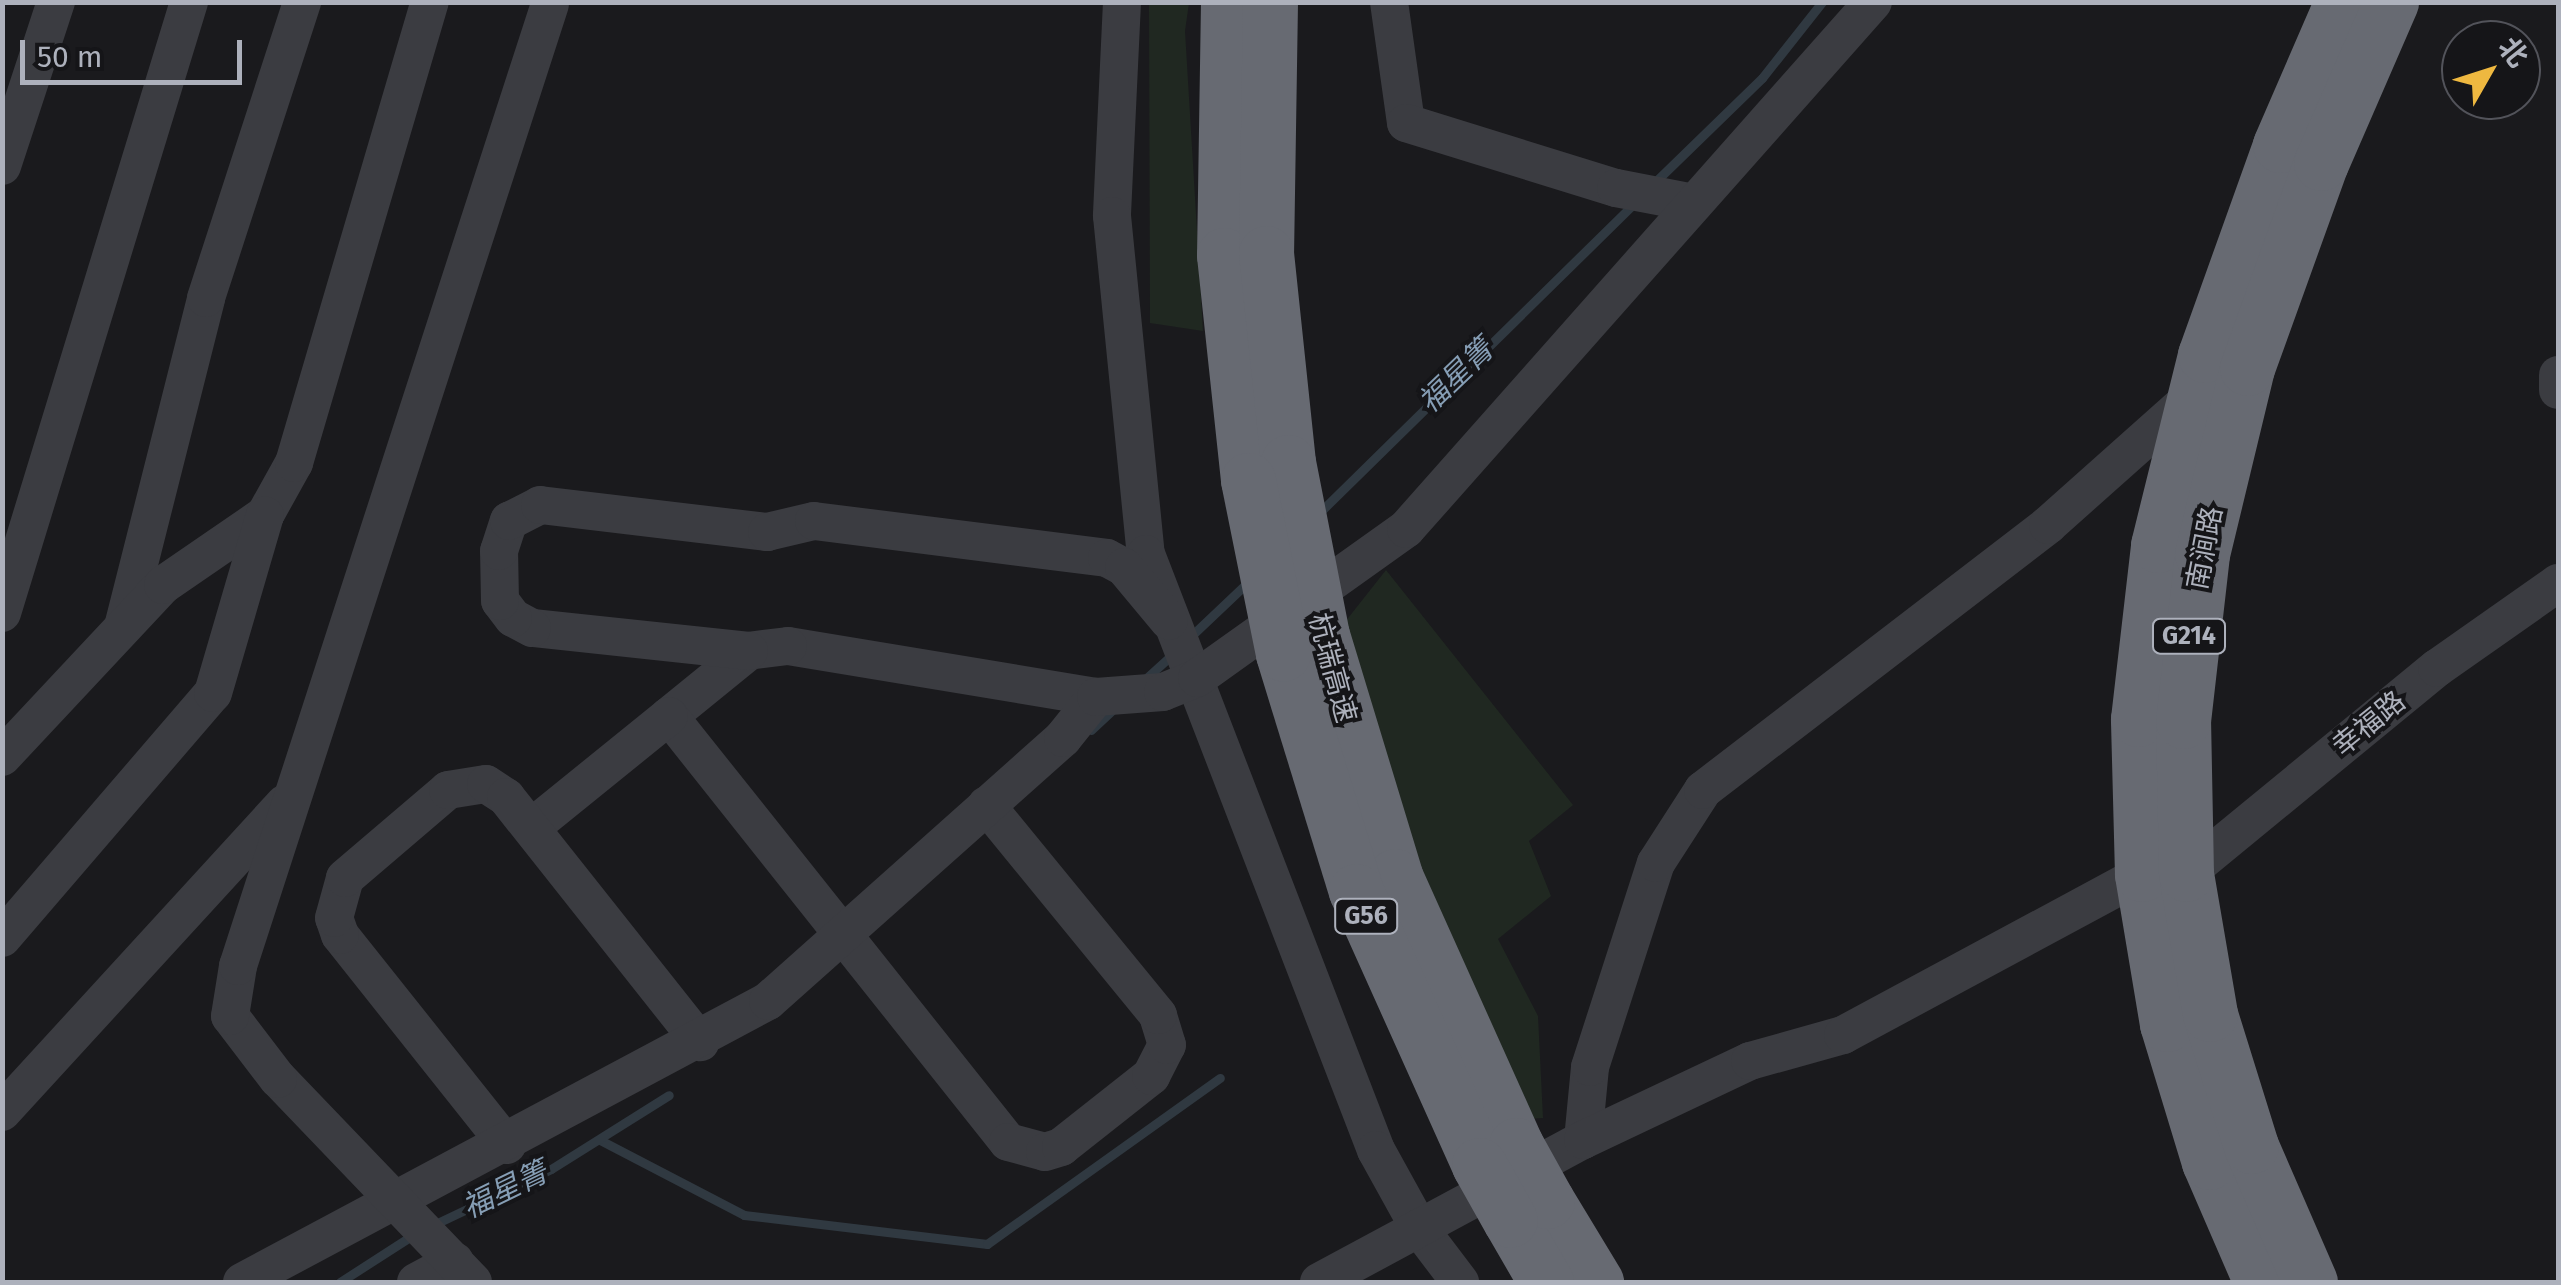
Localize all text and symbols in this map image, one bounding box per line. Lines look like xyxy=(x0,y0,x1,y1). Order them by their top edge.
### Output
scale bar xyxy=(25,20,248,82)
north arrow xyxy=(2441,20,2541,120)
text: 北 xyxy=(2492,31,2535,73)
text: 50 m xyxy=(37,39,102,75)
water label: 福星箐 xyxy=(1411,332,1501,420)
street label: 南涧路 xyxy=(2180,504,2230,592)
street label: 杭瑞高速 xyxy=(1301,610,1363,726)
road number: G214 xyxy=(2152,616,2226,656)
street label: 幸福路 xyxy=(2326,685,2412,763)
road number: G56 xyxy=(1334,896,1398,936)
water label: 福星箐 xyxy=(457,1154,553,1226)

